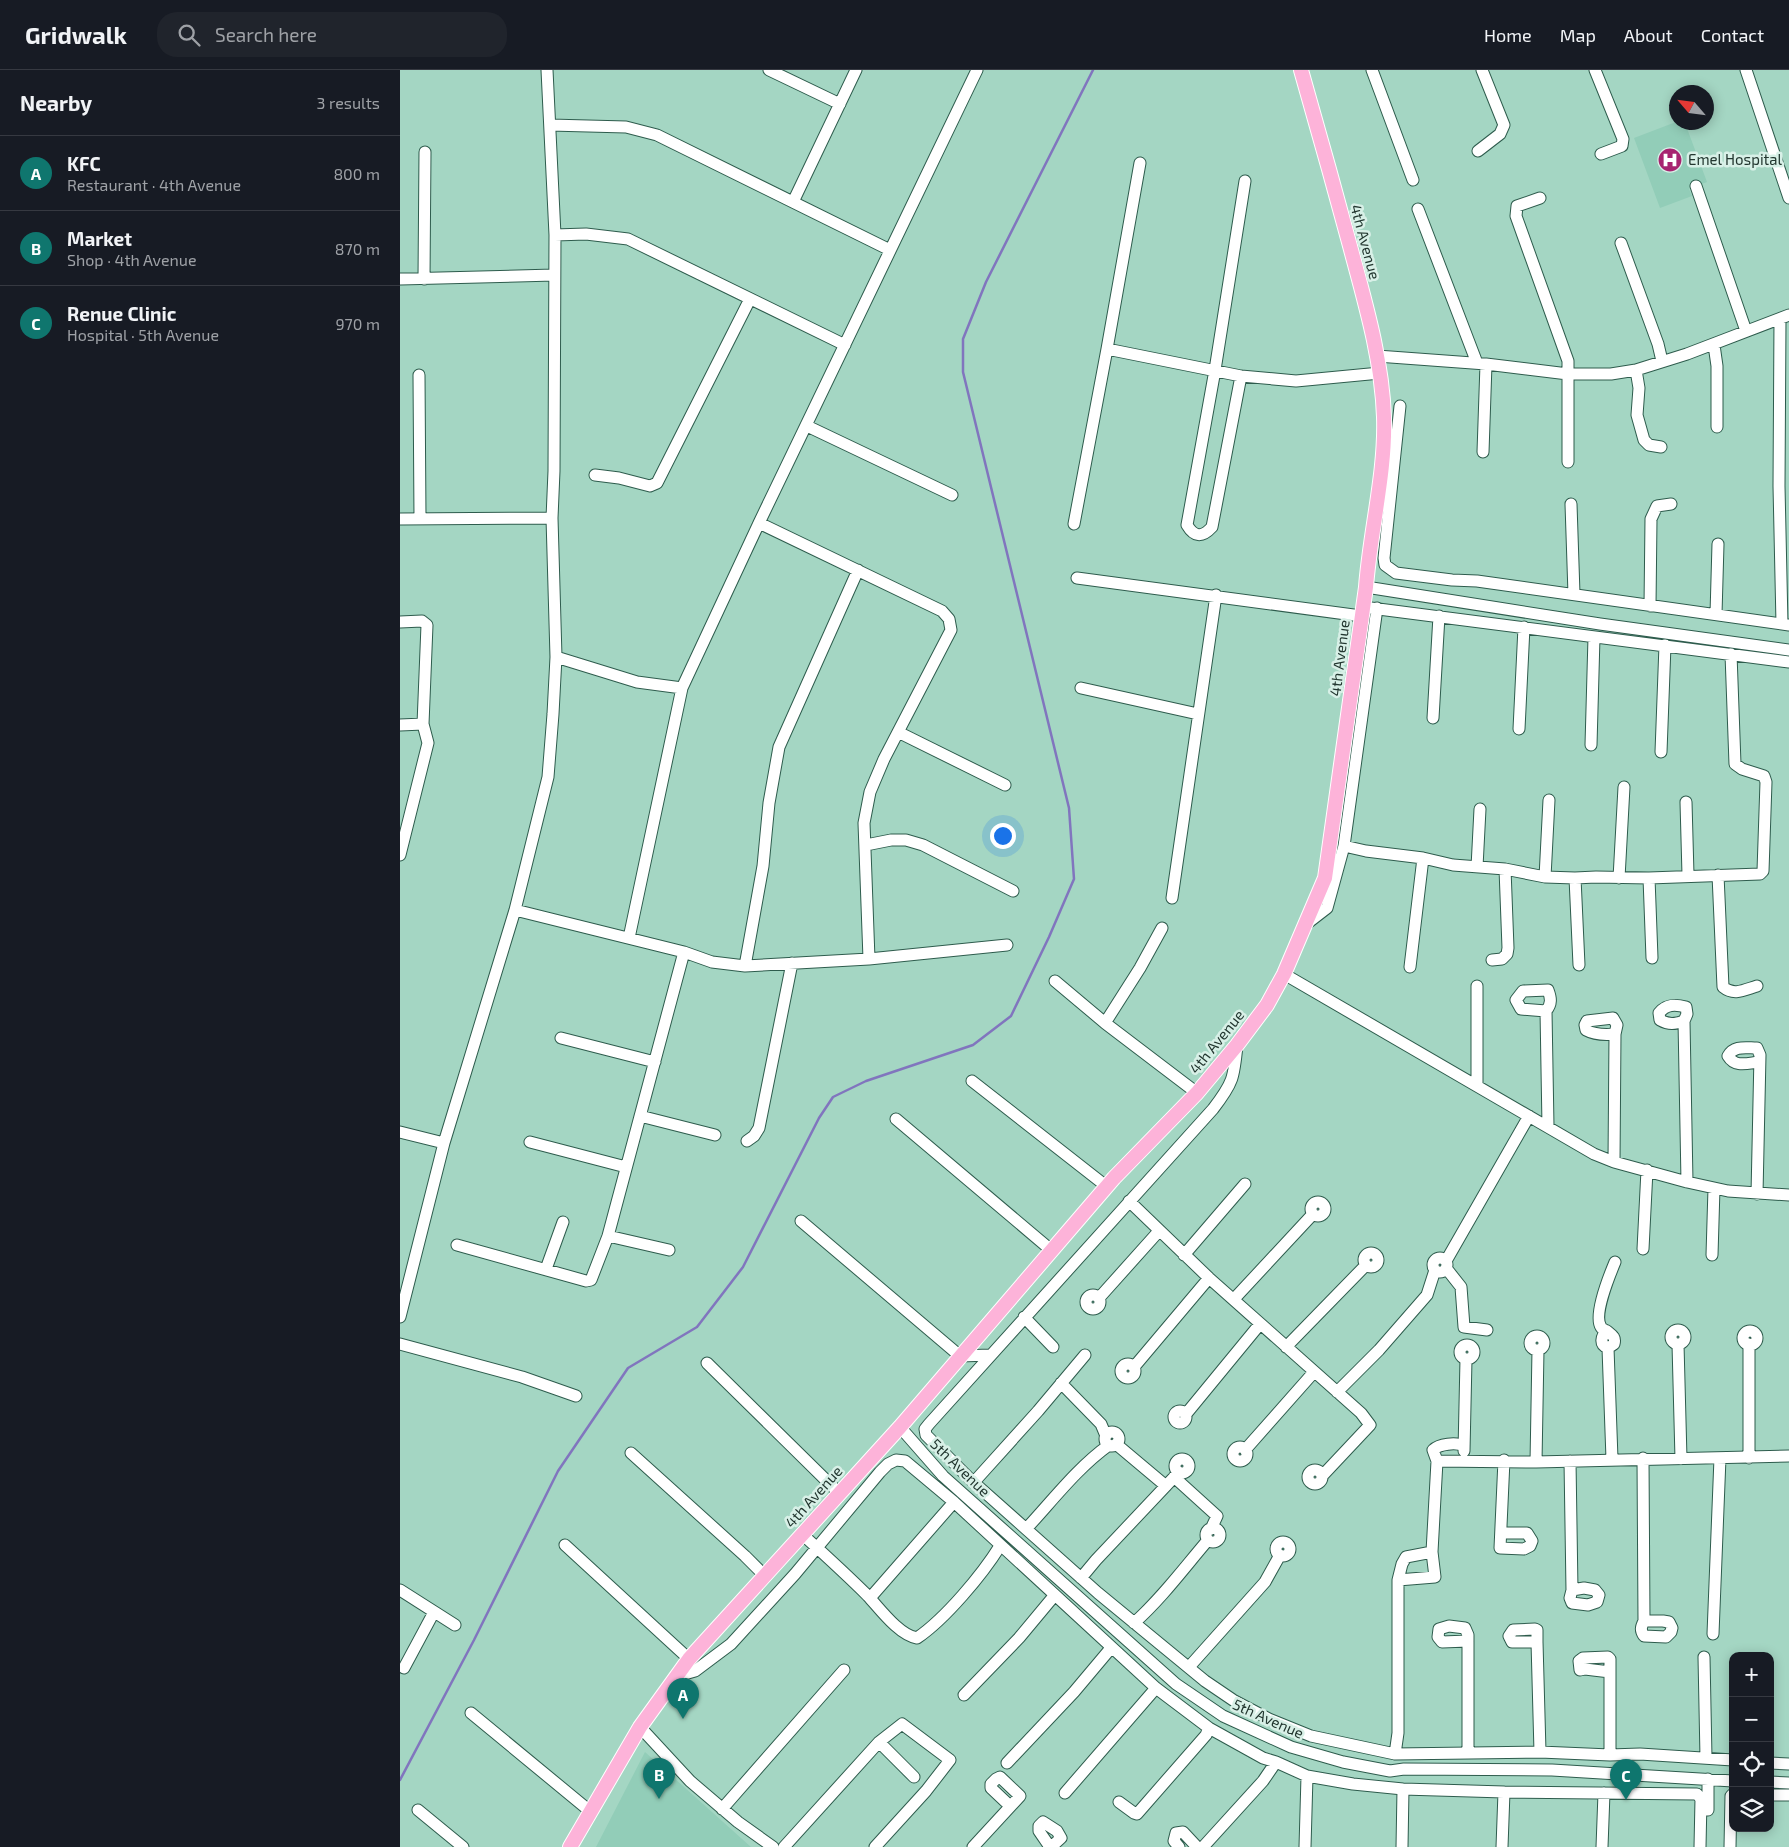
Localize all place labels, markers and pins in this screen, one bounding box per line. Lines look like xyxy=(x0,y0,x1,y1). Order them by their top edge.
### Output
hospital icon: Emel Hospital xyxy=(1657,147,1683,173)
place label: Emel Hospital xyxy=(1688,150,1783,168)
pin: A xyxy=(667,1678,699,1719)
pin: B xyxy=(643,1758,675,1799)
pin: C xyxy=(1610,1759,1642,1800)

